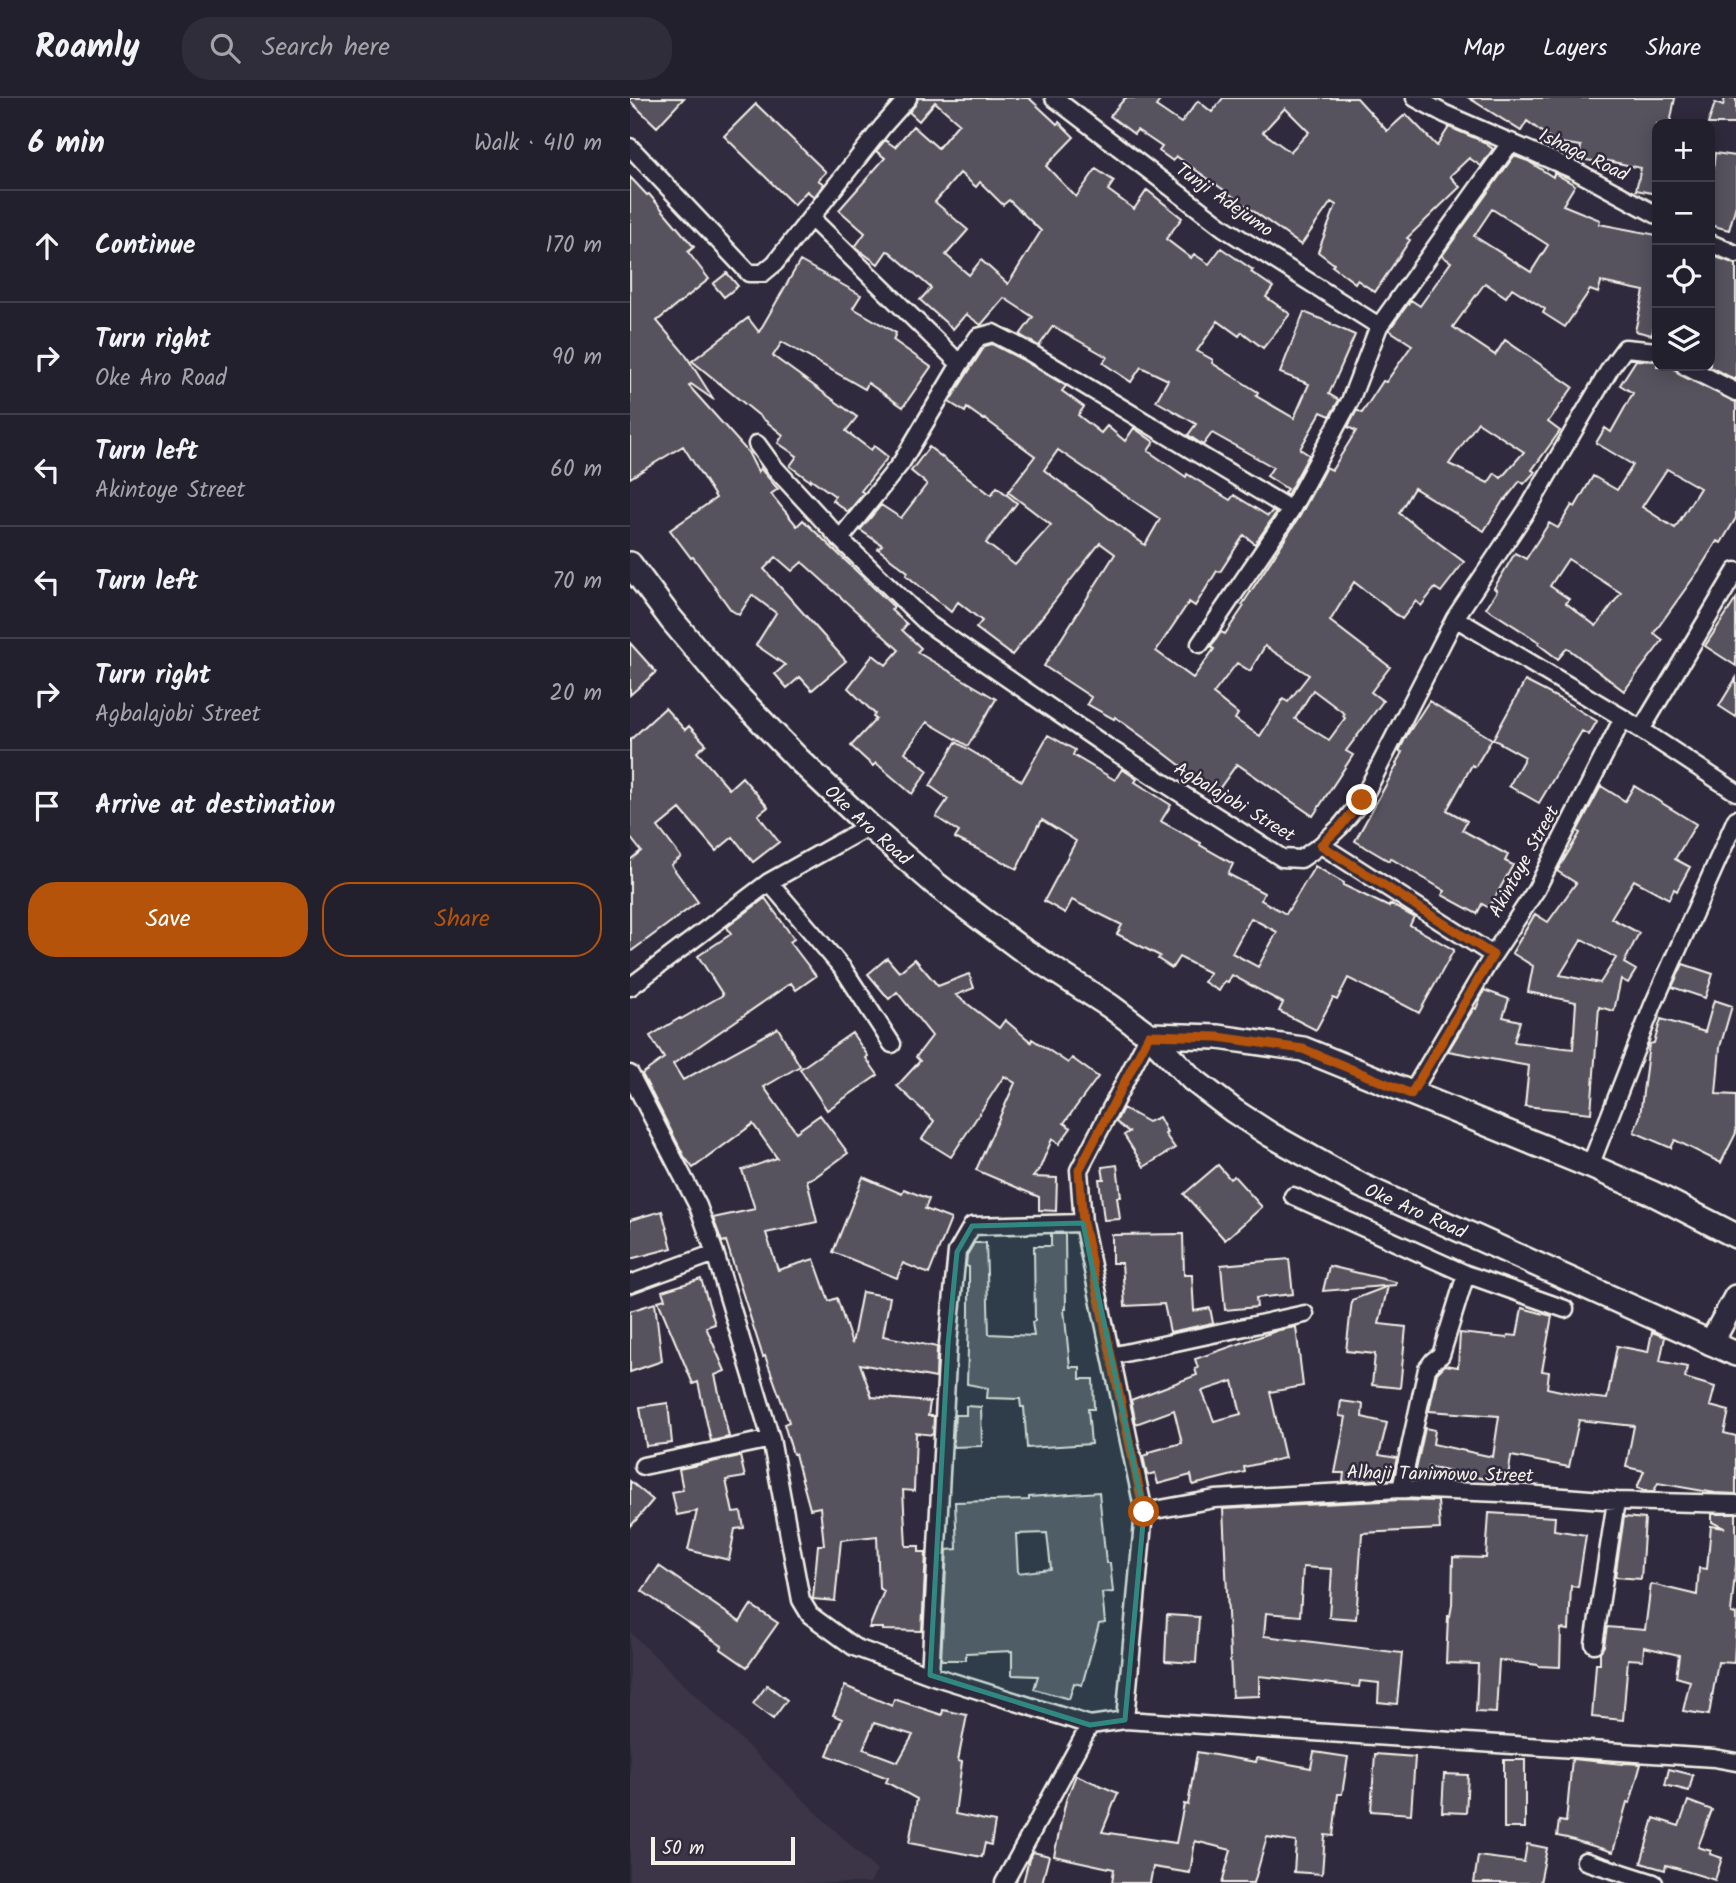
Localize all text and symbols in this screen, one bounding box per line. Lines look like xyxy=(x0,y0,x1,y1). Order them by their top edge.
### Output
search box xyxy=(182,17,672,80)
text: Roamly xyxy=(35,22,140,75)
text: Search here xyxy=(262,27,390,69)
icon: search xyxy=(206,29,244,67)
text: Map xyxy=(1463,29,1505,68)
text: Layers xyxy=(1543,29,1607,68)
text: Share xyxy=(1645,29,1701,68)
map controls xyxy=(1652,119,1715,371)
button: + xyxy=(1652,119,1715,182)
text: 6 min xyxy=(28,120,105,168)
street label: Ishaga Road xyxy=(1533,121,1634,191)
text: Walk · 410 m xyxy=(474,126,602,162)
street label: Tunji Adejumo xyxy=(1169,156,1279,246)
button: − xyxy=(1652,182,1715,245)
text: Continue xyxy=(95,225,196,267)
icon: ahead xyxy=(28,227,66,265)
text: 170 m xyxy=(545,228,602,264)
button: locate xyxy=(1652,245,1715,308)
button: layers xyxy=(1652,308,1715,371)
text: Turn right xyxy=(95,319,211,361)
icon: right xyxy=(28,339,66,377)
text: 90 m xyxy=(552,340,602,376)
text: Oke Aro Road xyxy=(95,361,227,397)
text: Turn left xyxy=(95,431,198,473)
icon: left xyxy=(28,451,66,489)
text: 60 m xyxy=(550,452,602,488)
text: Akintoye Street xyxy=(95,473,246,509)
text: Turn left xyxy=(95,561,198,603)
icon: left xyxy=(28,563,66,601)
text: 70 m xyxy=(552,564,602,600)
text: Turn right xyxy=(95,655,211,697)
icon: right xyxy=(28,675,66,713)
text: 20 m xyxy=(550,676,602,712)
text: Agbalajobi Street xyxy=(95,697,261,733)
street label: Agbalajobi Street xyxy=(1168,755,1301,851)
street label: Oke Aro Road xyxy=(817,778,918,874)
route end xyxy=(1346,784,1377,815)
text: Arrive at destination xyxy=(95,785,335,827)
icon: arrive xyxy=(28,787,66,825)
street label: Akintoye Street xyxy=(1481,800,1568,924)
button: Save xyxy=(28,882,308,957)
button: Share xyxy=(322,882,602,957)
street label: Oke Aro Road xyxy=(1359,1176,1471,1248)
street label: Alhaji Tanimowo Street xyxy=(1346,1458,1534,1492)
route start xyxy=(1128,1496,1159,1527)
scale bar xyxy=(651,1834,794,1866)
text: 50 m xyxy=(662,1834,704,1864)

